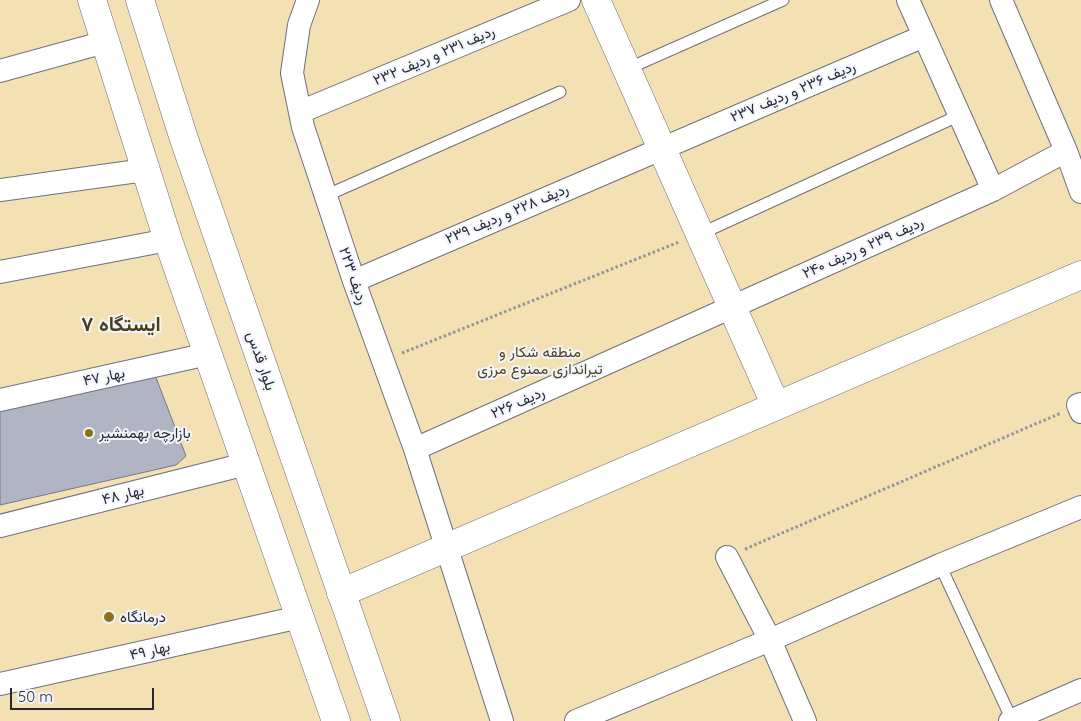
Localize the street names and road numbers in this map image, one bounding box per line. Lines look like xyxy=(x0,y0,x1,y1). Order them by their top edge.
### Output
street label: ردیف ۲۳۱ و ردیف ۲۳۲ xyxy=(371,22,497,90)
street label: ردیف ۲۳۶ و ردیف ۲۳۷ xyxy=(728,58,858,126)
street label: ردیف ۲۲۸ و ردیف ۲۳۹ xyxy=(443,180,571,248)
street label: ردیف ۲۳۹ و ردیف ۲۴۰ xyxy=(800,213,926,283)
street label: ردیف ۲۲۳ xyxy=(335,245,371,307)
street label: بلوار قدس xyxy=(243,329,279,393)
street label: بهار ۴۷ xyxy=(81,364,127,390)
street label: ردیف ۲۲۶ xyxy=(488,383,548,423)
street label: بهار ۴۸ xyxy=(100,481,146,509)
street label: بهار ۴۹ xyxy=(128,638,172,664)

